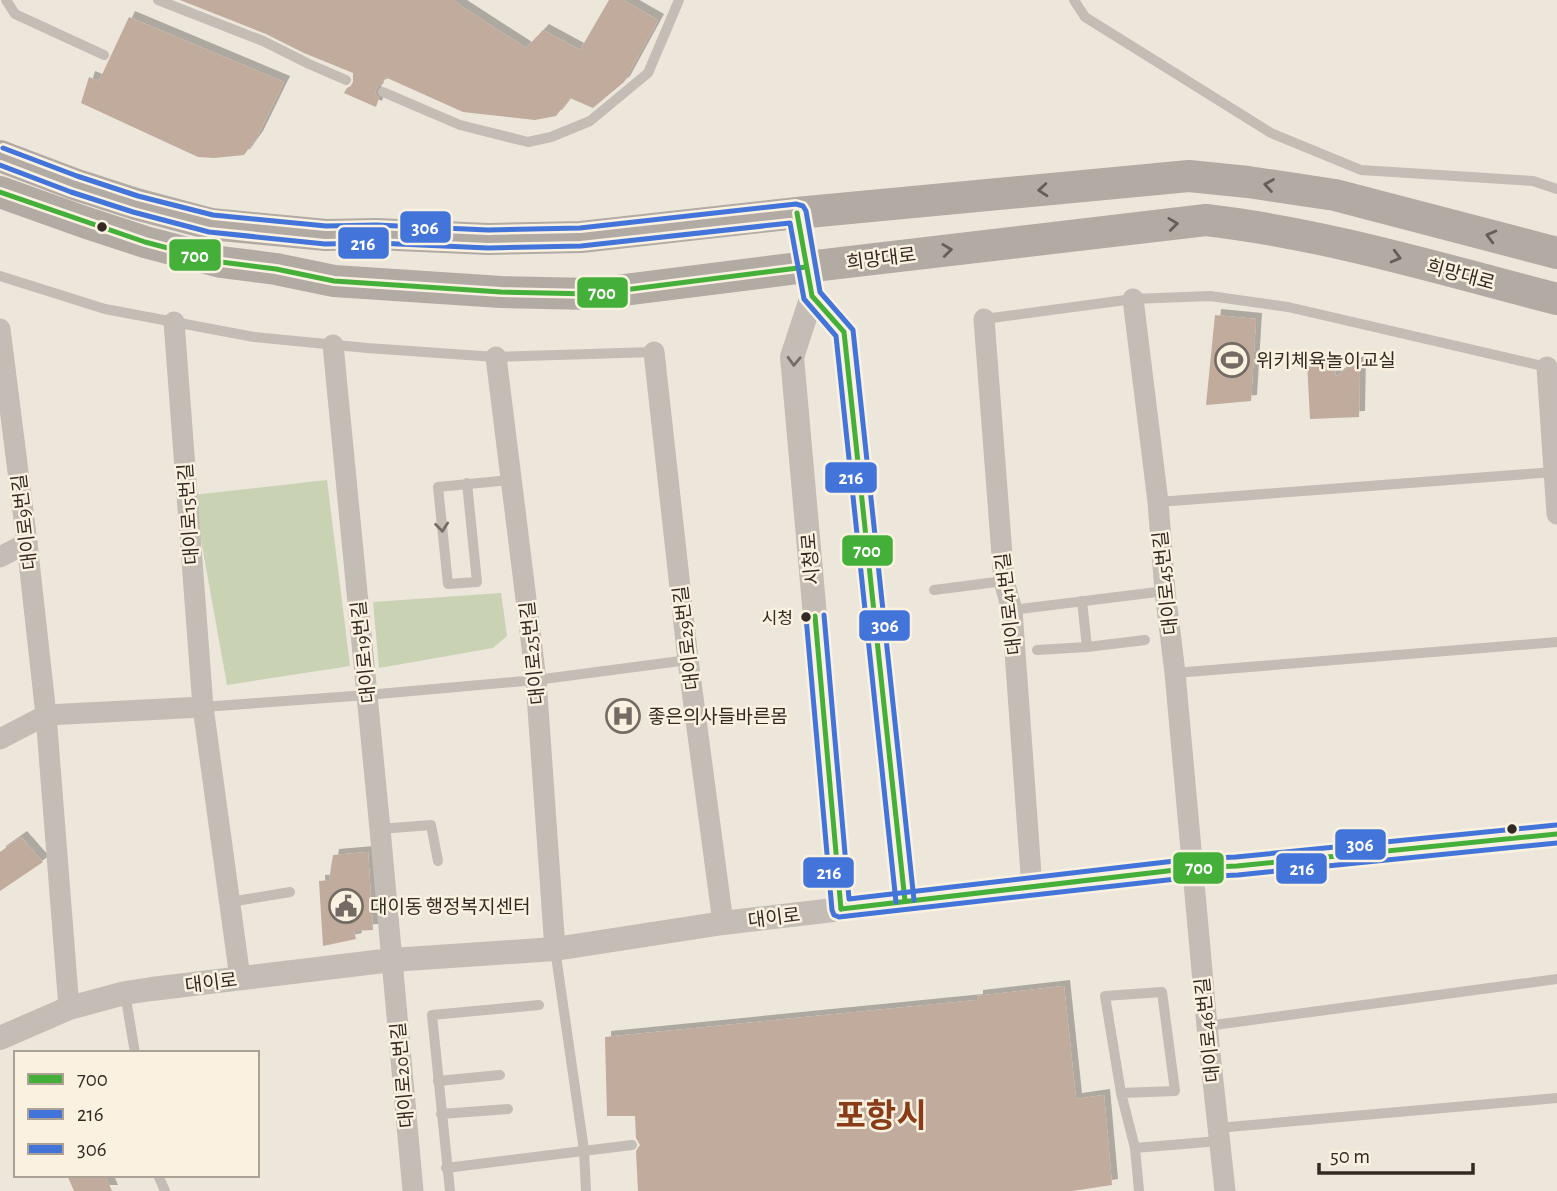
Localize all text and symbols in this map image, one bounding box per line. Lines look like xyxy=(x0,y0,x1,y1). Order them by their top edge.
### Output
one-way arrow xyxy=(1263,178,1275,193)
one-way arrow xyxy=(1037,182,1048,197)
line badge: 306 xyxy=(399,210,452,244)
one-way arrow xyxy=(1168,217,1179,232)
text: 306 xyxy=(411,219,439,238)
unlabelled marker xyxy=(95,220,109,234)
line badge: 216 xyxy=(337,226,390,260)
one-way arrow xyxy=(1485,230,1497,244)
text: 216 xyxy=(351,235,375,254)
line badge: 700 xyxy=(168,238,222,272)
one-way arrow xyxy=(941,243,953,258)
street label: 희망대로 xyxy=(845,245,917,273)
text: 700 xyxy=(181,247,209,266)
one-way arrow xyxy=(1390,249,1402,263)
street label: 희망대로 xyxy=(1424,256,1497,294)
line badge: 700 xyxy=(576,276,629,309)
text: 700 xyxy=(588,284,616,303)
sports icon: 위키체육놀이교실 xyxy=(1213,341,1251,379)
place label: 위키체육놀이교실 xyxy=(1256,351,1396,371)
one-way arrow xyxy=(787,356,802,367)
line badge: 216 xyxy=(824,461,878,494)
street label: 대이로15번길 xyxy=(175,462,203,565)
text: 216 xyxy=(839,469,863,488)
street label: 대이로9번길 xyxy=(9,473,41,571)
one-way arrow xyxy=(435,521,450,533)
street label: 대이로45번길 xyxy=(1151,530,1181,636)
street label: 시청로 xyxy=(799,532,823,586)
line badge: 700 xyxy=(841,534,894,567)
text: 700 xyxy=(853,542,881,561)
street label: 대이로41번길 xyxy=(993,552,1025,656)
street label: 대이로29번길 xyxy=(671,585,703,691)
street label: 대이로19번길 xyxy=(349,600,379,704)
street label: 대이로25번길 xyxy=(518,600,548,706)
line badge: 306 xyxy=(858,609,911,642)
place label: 시청 xyxy=(762,610,793,627)
marker: 시청 xyxy=(799,610,813,624)
text: 306 xyxy=(871,617,899,636)
hospital icon: 좋은의사들바른몸 xyxy=(604,697,642,735)
place label: 좋은의사들바른몸 xyxy=(648,707,788,727)
unlabelled marker xyxy=(1505,822,1519,836)
line badge: 306 xyxy=(1334,828,1387,861)
text: 306 xyxy=(1346,836,1374,855)
line badge: 700 xyxy=(1172,851,1225,885)
line badge: 216 xyxy=(1275,852,1328,885)
line badge: 216 xyxy=(802,856,855,889)
text: 700 xyxy=(1185,859,1213,878)
text: 216 xyxy=(1290,860,1314,879)
text: 216 xyxy=(817,864,841,883)
public building icon: 대이동 행정복지센터 xyxy=(327,887,365,925)
place label: 대이동 행정복지센터 xyxy=(370,897,530,917)
street label: 대이로 xyxy=(747,905,801,931)
street label: 대이로 xyxy=(184,970,238,996)
street label: 대이로46번길 xyxy=(1193,976,1223,1083)
street label: 대이로20번길 xyxy=(388,1021,418,1129)
legend xyxy=(14,1051,259,1177)
text: 700 xyxy=(77,1069,108,1090)
district label: 포항시 xyxy=(835,1099,927,1134)
text: 216 xyxy=(77,1104,104,1125)
scale bar xyxy=(1319,1132,1473,1176)
text: 306 xyxy=(77,1139,107,1160)
text: 50 m xyxy=(1330,1146,1370,1167)

